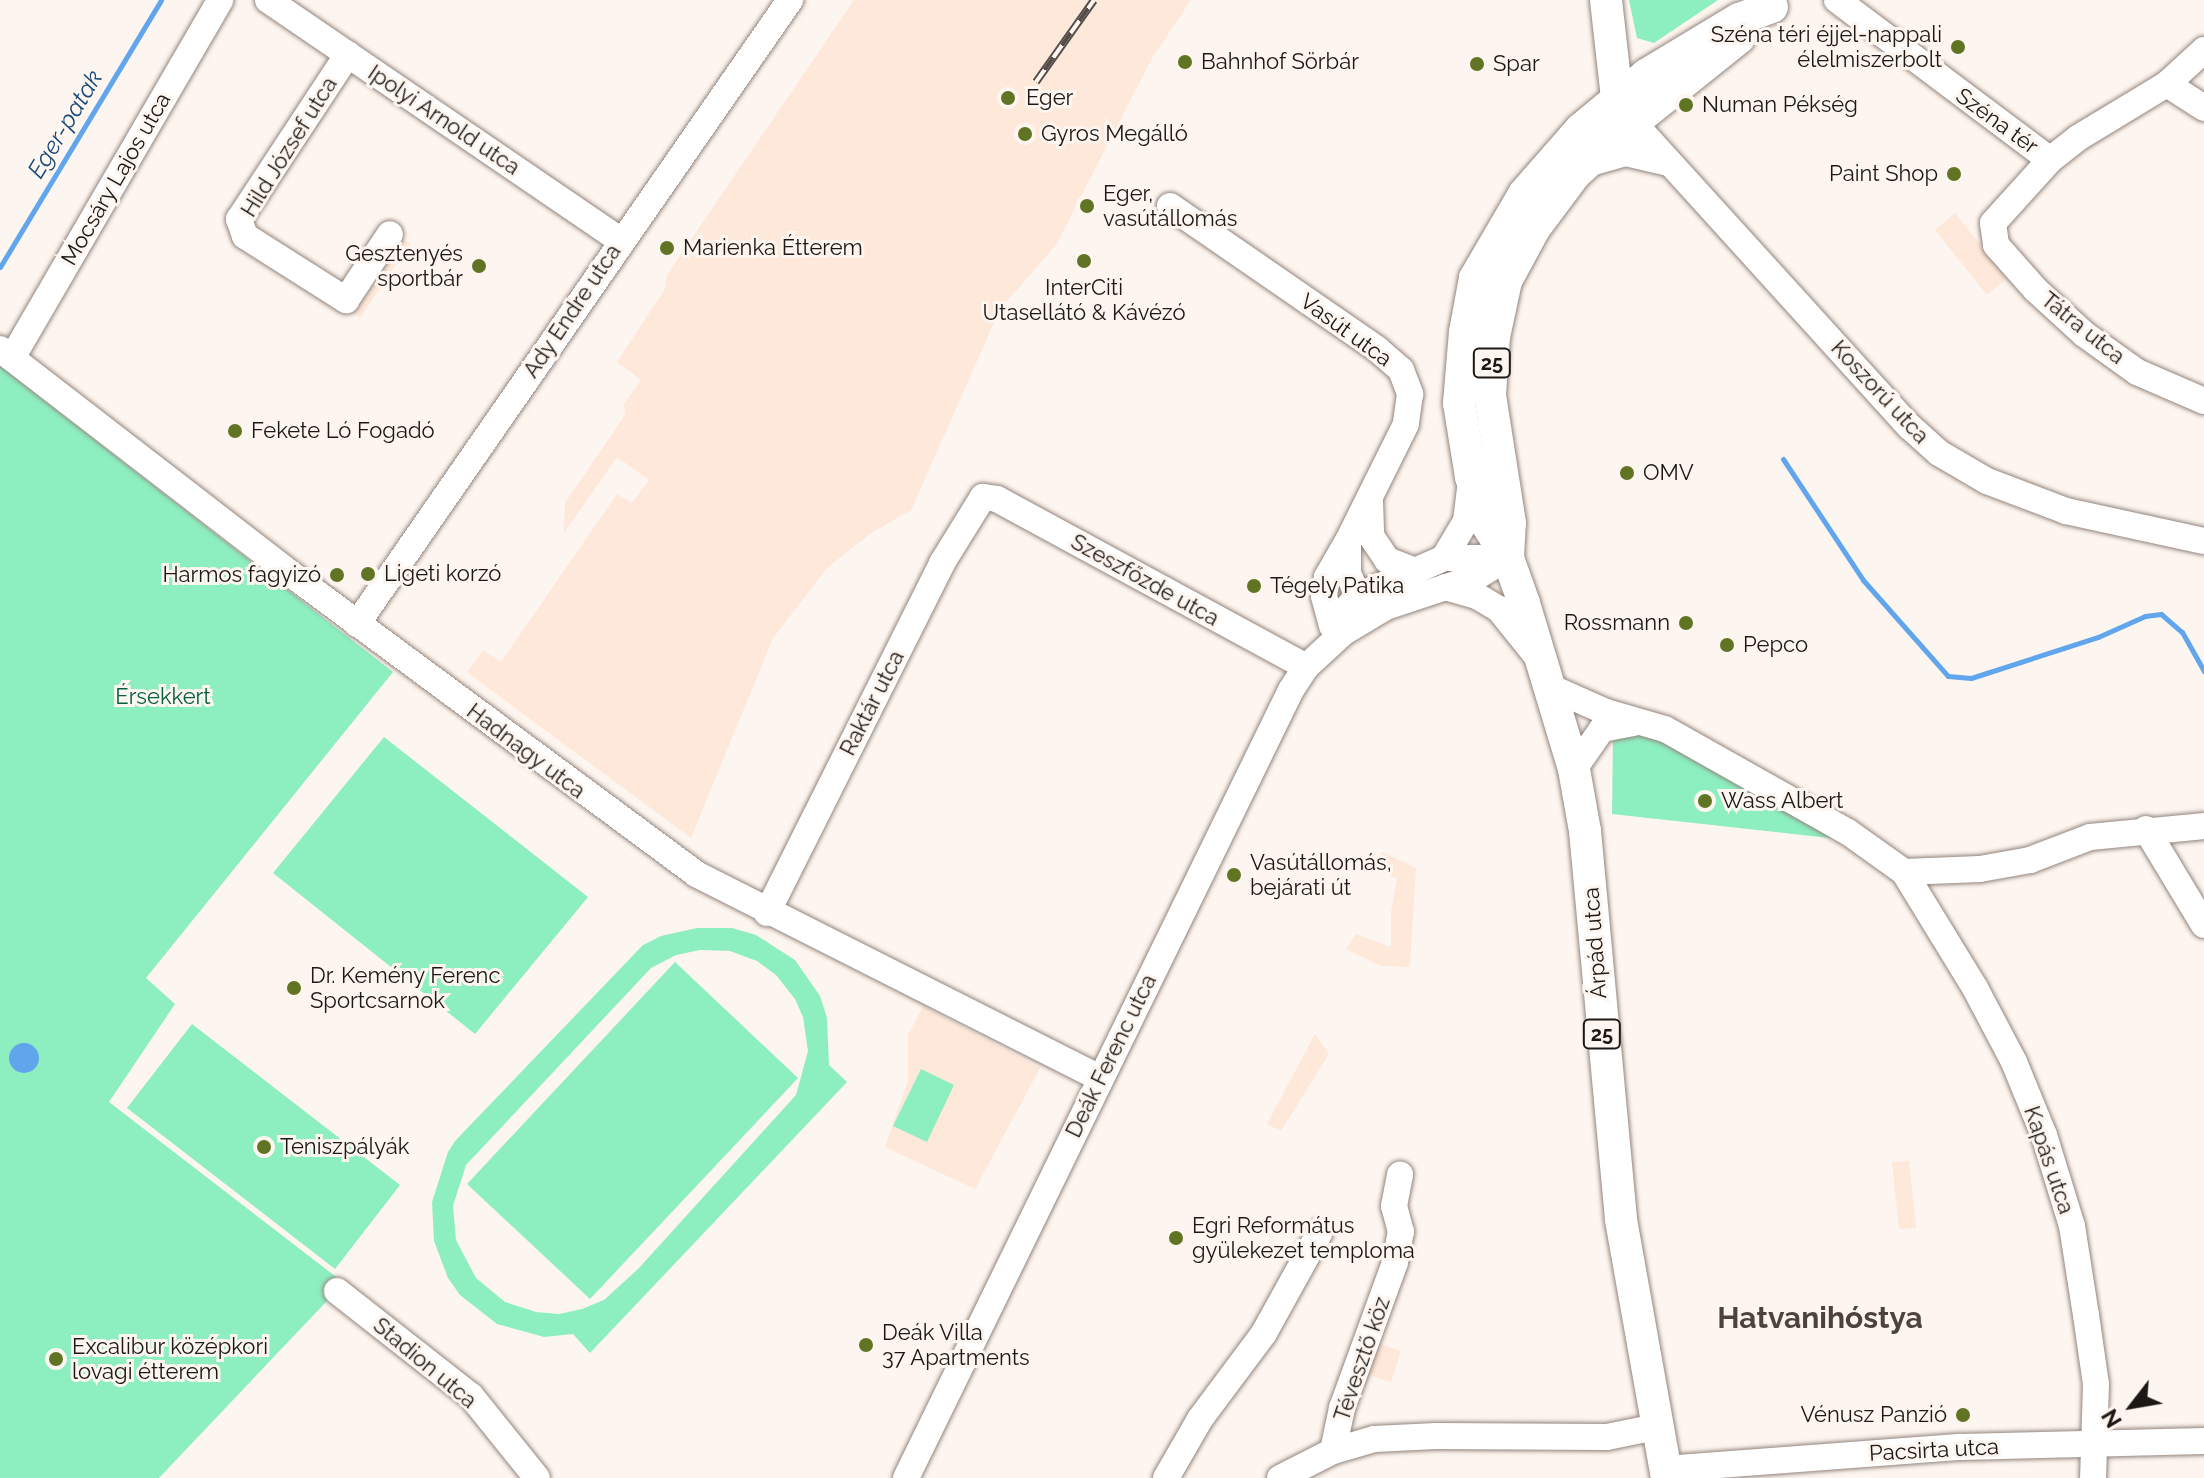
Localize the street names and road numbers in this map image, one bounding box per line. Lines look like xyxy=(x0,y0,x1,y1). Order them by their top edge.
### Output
street label: Ipolyi Arnold utca xyxy=(363,59,525,181)
street label: Hild József utca xyxy=(235,72,343,222)
street label: Széna tér xyxy=(1951,82,2043,160)
street label: Mocsáry Lajos utca xyxy=(56,88,176,270)
street label: Ady Endre utca xyxy=(518,239,626,383)
street label: Tátra utca xyxy=(2036,286,2130,370)
street label: Vasút utca xyxy=(1295,288,1397,372)
street label: Koszorú utca xyxy=(1825,335,1935,449)
road number: 25 xyxy=(1472,347,1512,379)
street label: Szeszfőzde utca xyxy=(1066,528,1224,632)
street label: Raktár utca xyxy=(834,646,910,760)
street label: Hadnagy utca xyxy=(461,698,591,804)
street label: Árpád utca xyxy=(1578,886,1612,1000)
street label: Deák Ferenc utca xyxy=(1060,970,1162,1142)
road number: 25 xyxy=(1582,1018,1622,1050)
street label: Kapás utca xyxy=(2018,1103,2080,1217)
street label: Tévesztő köz xyxy=(1328,1293,1396,1425)
street label: Stadion utca xyxy=(368,1312,482,1414)
street label: Pacsirta utca xyxy=(1868,1433,2000,1467)

